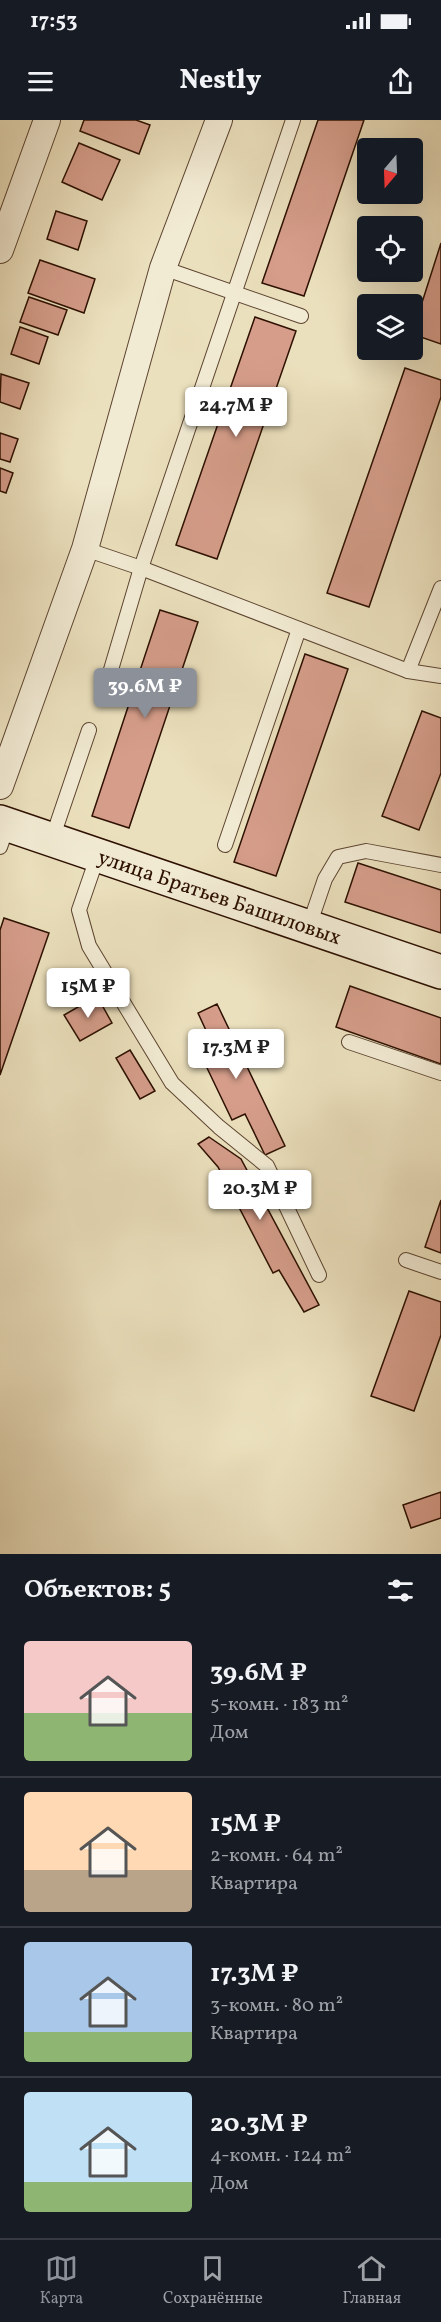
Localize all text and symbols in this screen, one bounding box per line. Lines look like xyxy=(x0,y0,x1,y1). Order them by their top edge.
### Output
text: 17:53 xyxy=(30,6,77,37)
text: Nestly xyxy=(180,62,261,100)
icon: menu xyxy=(24,65,57,98)
icon: share xyxy=(384,65,417,98)
north arrow xyxy=(357,138,423,204)
map controls xyxy=(357,138,423,360)
button: locate xyxy=(357,216,423,282)
button: layers xyxy=(357,294,423,360)
pin: 24.7M ₽ xyxy=(181,387,291,438)
text: 24.7M ₽ xyxy=(199,392,273,420)
pin: 39.6M ₽ xyxy=(90,668,200,719)
text: 39.6M ₽ xyxy=(108,673,182,701)
street label: улица Братьев Башиловых xyxy=(94,843,345,953)
pin: 15M ₽ xyxy=(46,968,130,1019)
text: 15M ₽ xyxy=(61,973,115,1001)
pin: 17.3M ₽ xyxy=(181,1029,291,1080)
text: 17.3M ₽ xyxy=(202,1034,270,1062)
pin: 20.3M ₽ xyxy=(205,1170,315,1221)
text: 20.3M ₽ xyxy=(222,1175,298,1203)
text: Объектов: 5 xyxy=(24,1572,171,1608)
icon: filters xyxy=(384,1574,417,1607)
text: 39.6M ₽ xyxy=(210,1655,307,1691)
icon: home xyxy=(72,1665,144,1737)
text: 5-комн. · 183 m² xyxy=(210,1691,349,1719)
text: Дом xyxy=(210,1719,249,1747)
text: 15M ₽ xyxy=(210,1806,281,1842)
icon: home xyxy=(72,1816,144,1888)
text: 2-комн. · 64 m² xyxy=(210,1842,343,1870)
text: Квартира xyxy=(210,1870,298,1898)
text: 17.3M ₽ xyxy=(210,1956,299,1992)
icon: home xyxy=(72,1966,144,2038)
text: 3-комн. · 80 m² xyxy=(210,1992,343,2020)
text: Квартира xyxy=(210,2020,298,2048)
text: 20.3M ₽ xyxy=(210,2106,308,2142)
icon: home xyxy=(72,2116,144,2188)
text: 4-комн. · 124 m² xyxy=(210,2142,352,2170)
text: Дом xyxy=(210,2170,249,2198)
tab: Карта xyxy=(40,2252,83,2310)
tab: Сохранённые xyxy=(163,2252,263,2310)
tab: Главная xyxy=(343,2252,401,2310)

